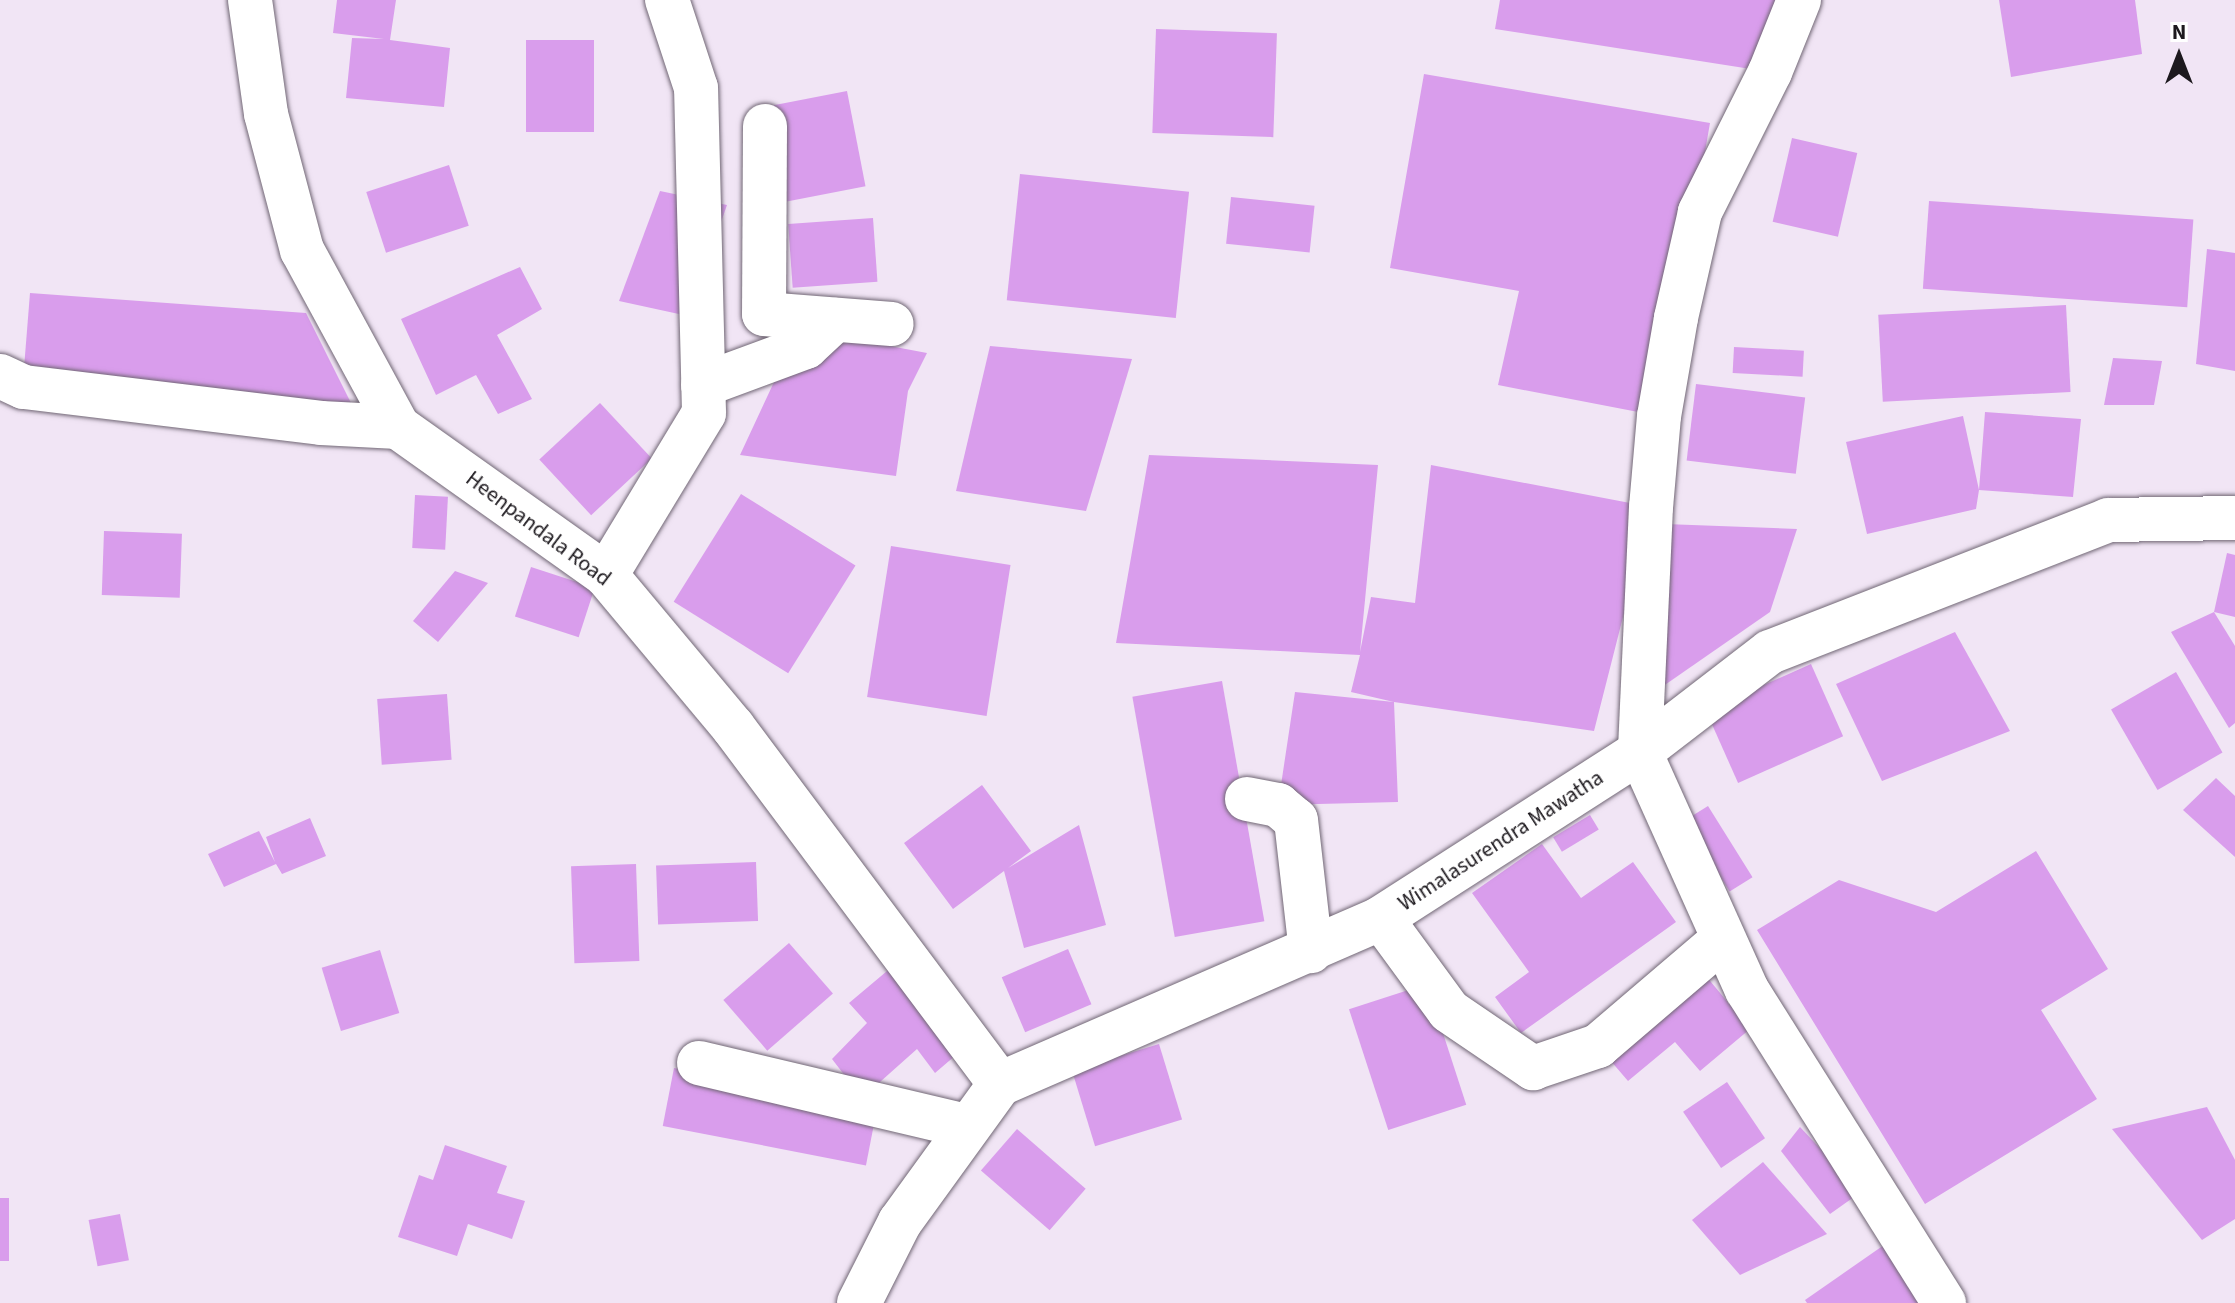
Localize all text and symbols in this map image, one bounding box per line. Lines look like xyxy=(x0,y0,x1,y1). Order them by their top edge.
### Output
north arrow xyxy=(2139,16,2219,96)
text: N xyxy=(2172,16,2186,48)
street label: Heenpandala Road xyxy=(460,466,616,592)
street label: Wimalasurendra Mawatha xyxy=(1394,765,1608,917)

